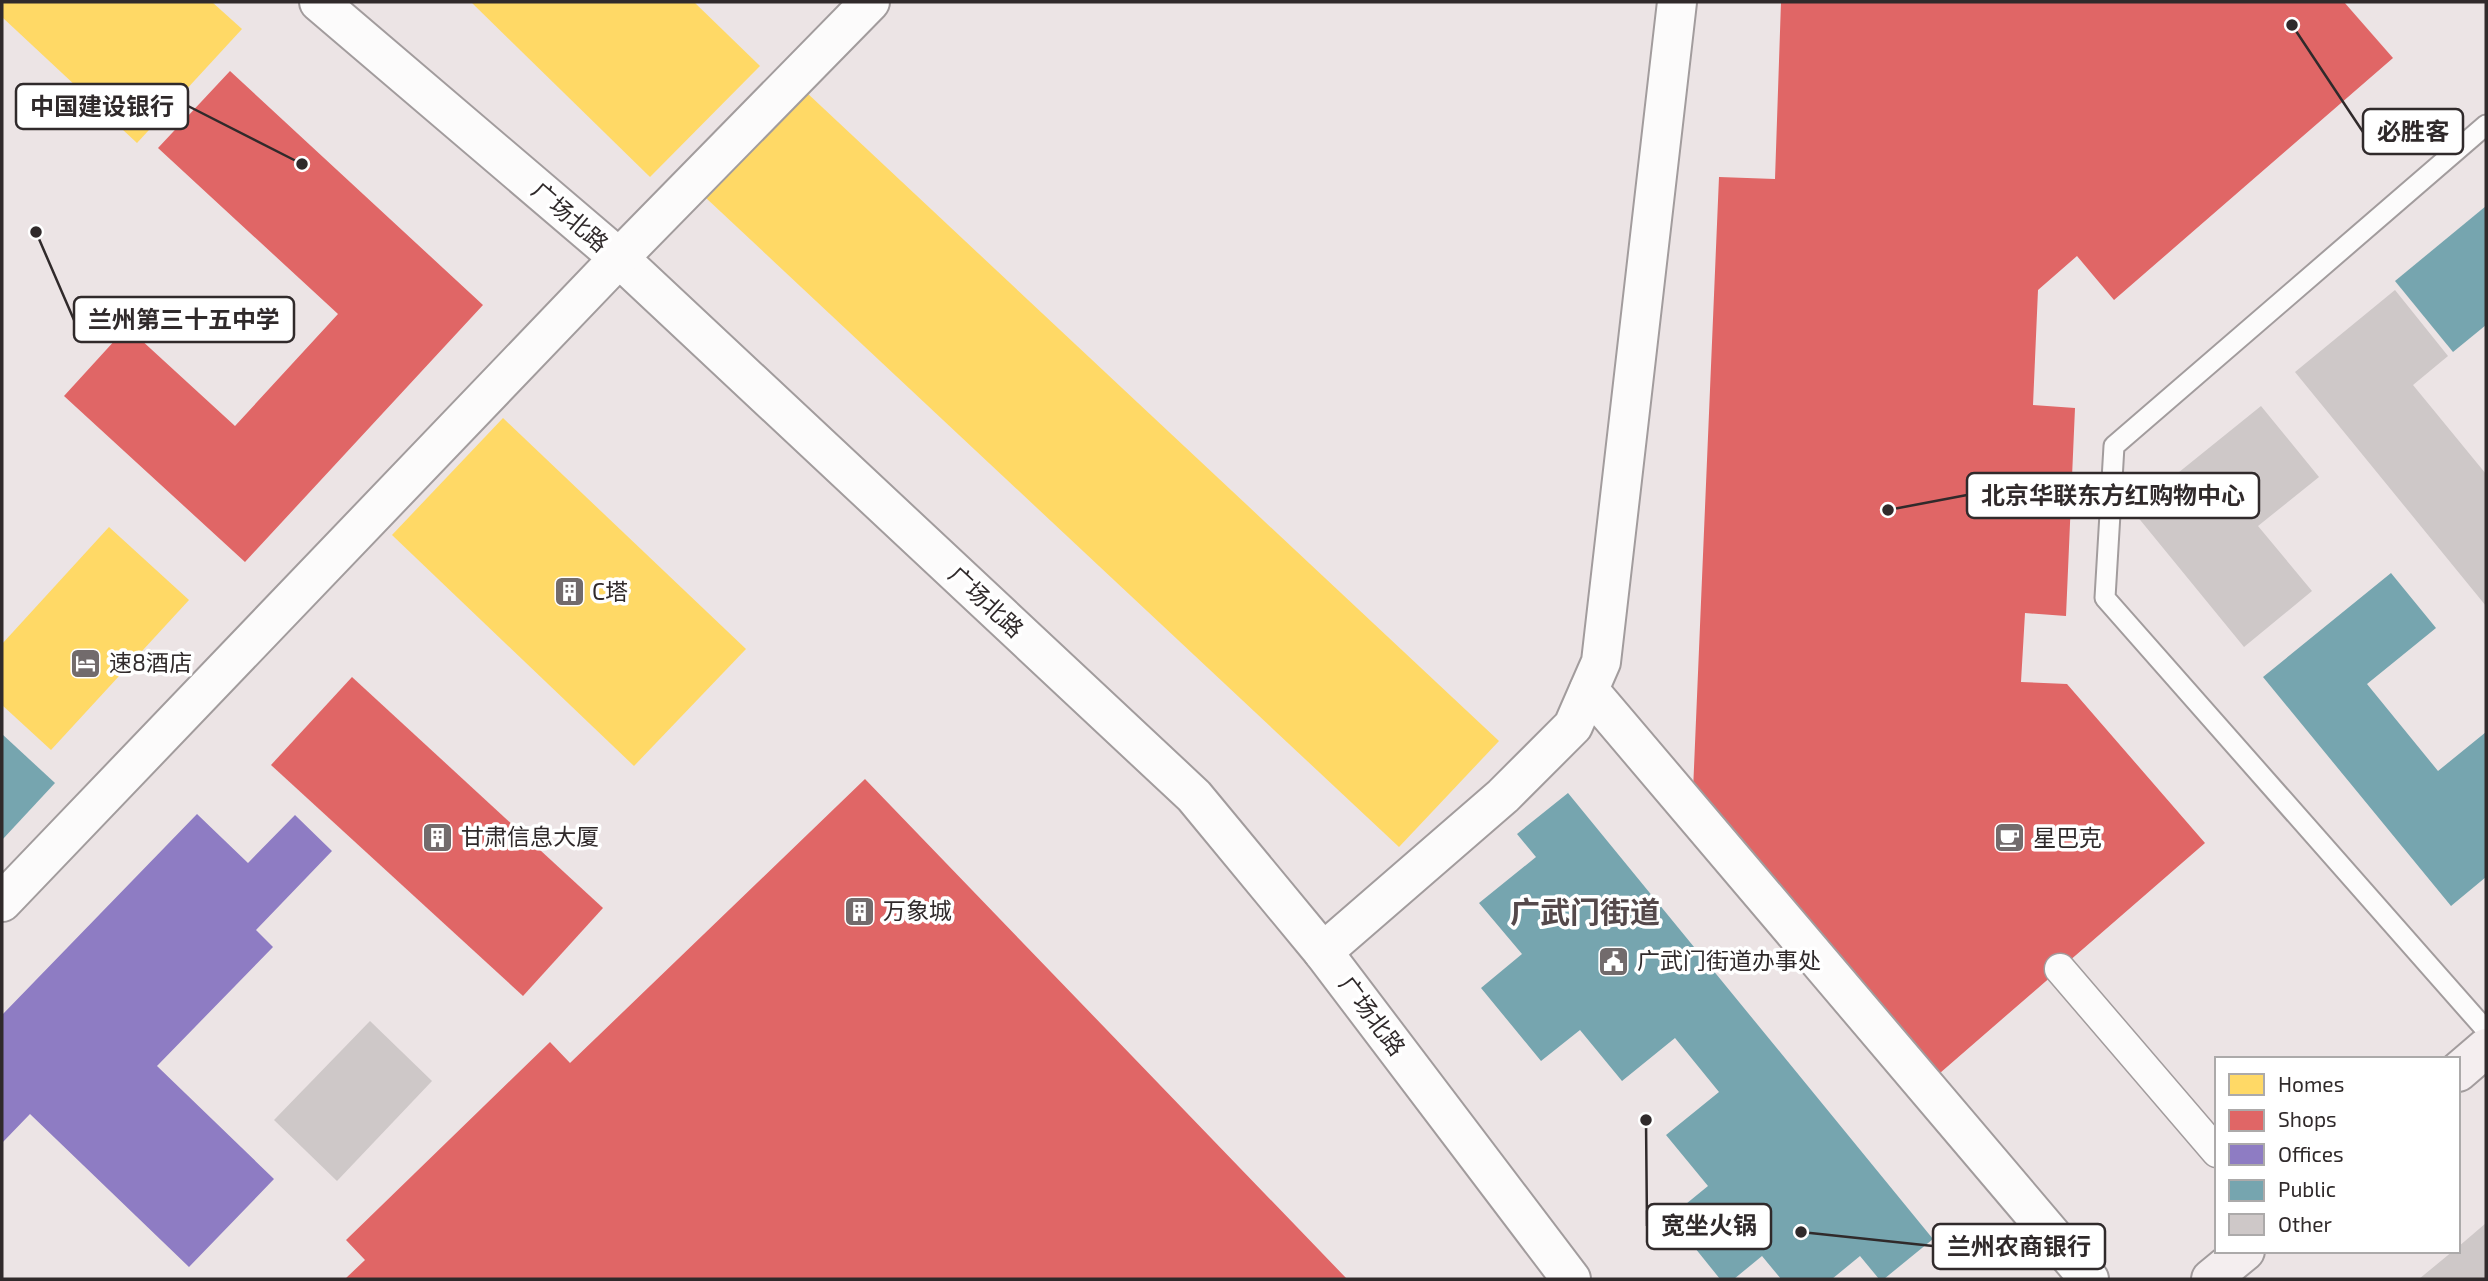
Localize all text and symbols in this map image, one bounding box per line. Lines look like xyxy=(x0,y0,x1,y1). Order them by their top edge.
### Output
callout: 中国建设银行 xyxy=(16,84,188,129)
text: 中国建设银行 xyxy=(30,91,174,120)
callout: 必胜客 xyxy=(2363,109,2463,154)
text: 必胜客 xyxy=(2377,116,2449,145)
street label: 广场北路 xyxy=(527,176,615,257)
callout: 兰州第三十五中学 xyxy=(74,297,294,342)
text: 兰州第三十五中学 xyxy=(88,304,280,333)
callout: 北京华联东方红购物中心 xyxy=(1967,473,2259,518)
text: 北京华联东方红购物中心 xyxy=(1981,480,2245,509)
street label: 广场北路 xyxy=(943,560,1030,643)
building icon: C塔 xyxy=(552,575,586,609)
place label: C塔 xyxy=(592,577,628,605)
hotel icon: 速8酒店 xyxy=(69,646,103,680)
place label: 速8酒店 xyxy=(109,648,192,676)
building icon: 甘肃信息大厦 xyxy=(421,820,455,854)
cafe icon: 星巴克 xyxy=(1993,821,2027,855)
place label: 甘肃信息大厦 xyxy=(461,822,599,850)
place label: 星巴克 xyxy=(2033,823,2102,851)
district label: 广武门街道 xyxy=(1510,893,1660,929)
building icon: 万象城 xyxy=(843,894,877,928)
place label: 万象城 xyxy=(883,896,952,924)
public building icon: 广武门街道办事处 xyxy=(1597,944,1631,978)
place label: 广武门街道办事处 xyxy=(1637,946,1821,974)
street label: 广场北路 xyxy=(1334,970,1412,1061)
legend xyxy=(2215,1057,2460,1253)
text: Homes xyxy=(2278,1071,2344,1096)
text: Shops xyxy=(2278,1106,2337,1131)
text: Offices xyxy=(2278,1141,2344,1166)
text: Public xyxy=(2278,1176,2336,1201)
callout: 宽坐火锅 xyxy=(1647,1204,1771,1249)
text: 宽坐火锅 xyxy=(1661,1210,1757,1239)
text: Other xyxy=(2278,1211,2333,1236)
callout: 兰州农商银行 xyxy=(1933,1224,2105,1269)
text: 兰州农商银行 xyxy=(1947,1231,2091,1260)

